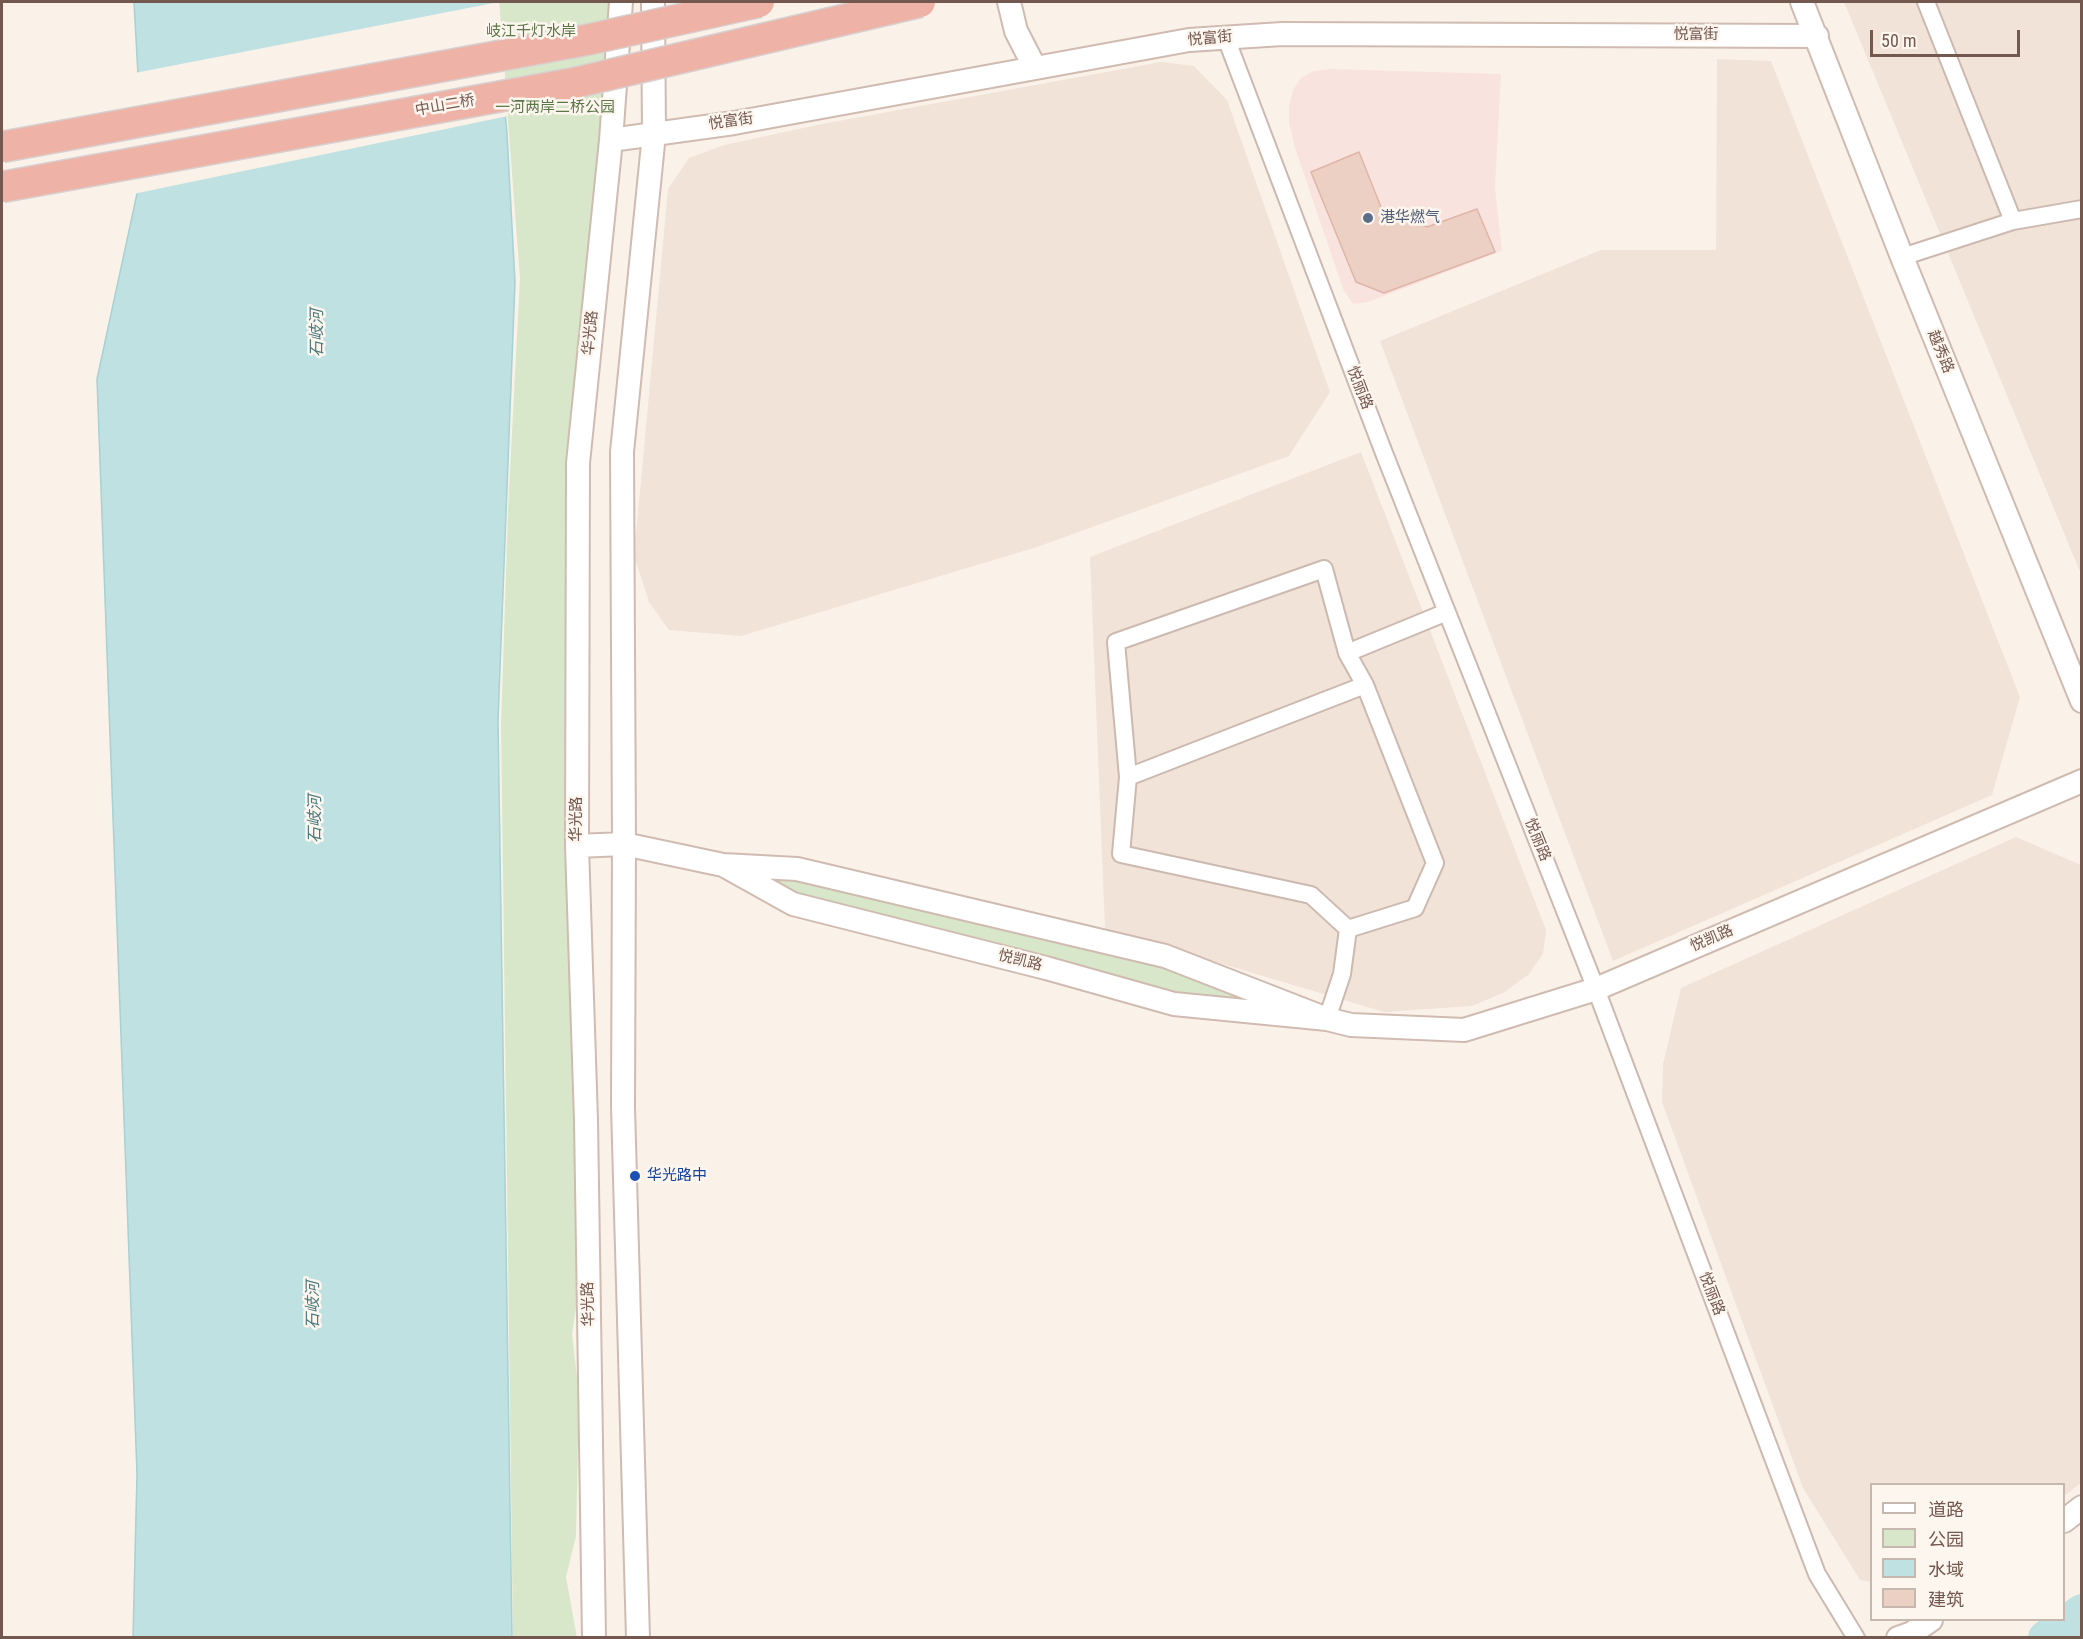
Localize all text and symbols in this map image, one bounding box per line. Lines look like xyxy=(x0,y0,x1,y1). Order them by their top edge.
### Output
scale bar xyxy=(1873,18,2023,56)
park label: 岐江千灯水岸 xyxy=(486,23,576,41)
street label: 悦富街 xyxy=(1674,26,1718,44)
street label: 悦富街 xyxy=(1187,28,1233,50)
text: 50 m xyxy=(1881,30,1916,51)
street label: 中山二桥 xyxy=(414,92,476,120)
park label: 一河两岸二桥公园 xyxy=(495,99,615,117)
street label: 悦富街 xyxy=(707,110,755,134)
place label: 港华燃气 xyxy=(1380,209,1440,227)
marker: 港华燃气 xyxy=(1361,211,1375,225)
water label: 石岐河 xyxy=(308,309,328,357)
street label: 华光路 xyxy=(580,310,602,356)
street label: 越秀路 xyxy=(1923,328,1957,376)
street label: 悦丽路 xyxy=(1343,364,1375,412)
water label: 石岐河 xyxy=(306,795,326,843)
street label: 华光路 xyxy=(568,797,586,841)
street label: 悦丽路 xyxy=(1520,816,1554,864)
street label: 悦凯路 xyxy=(1688,922,1736,956)
street label: 悦凯路 xyxy=(996,947,1044,975)
place label: 华光路中 xyxy=(647,1167,707,1185)
marker: 华光路中 xyxy=(628,1169,642,1183)
street label: 悦丽路 xyxy=(1695,1270,1727,1318)
water label: 石岐河 xyxy=(304,1281,324,1329)
street label: 华光路 xyxy=(580,1281,598,1327)
legend xyxy=(1870,1483,2065,1621)
text: 道路 xyxy=(1928,1499,1964,1520)
text: 公园 xyxy=(1928,1529,1964,1550)
text: 水域 xyxy=(1928,1559,1964,1580)
text: 建筑 xyxy=(1928,1589,1964,1610)

